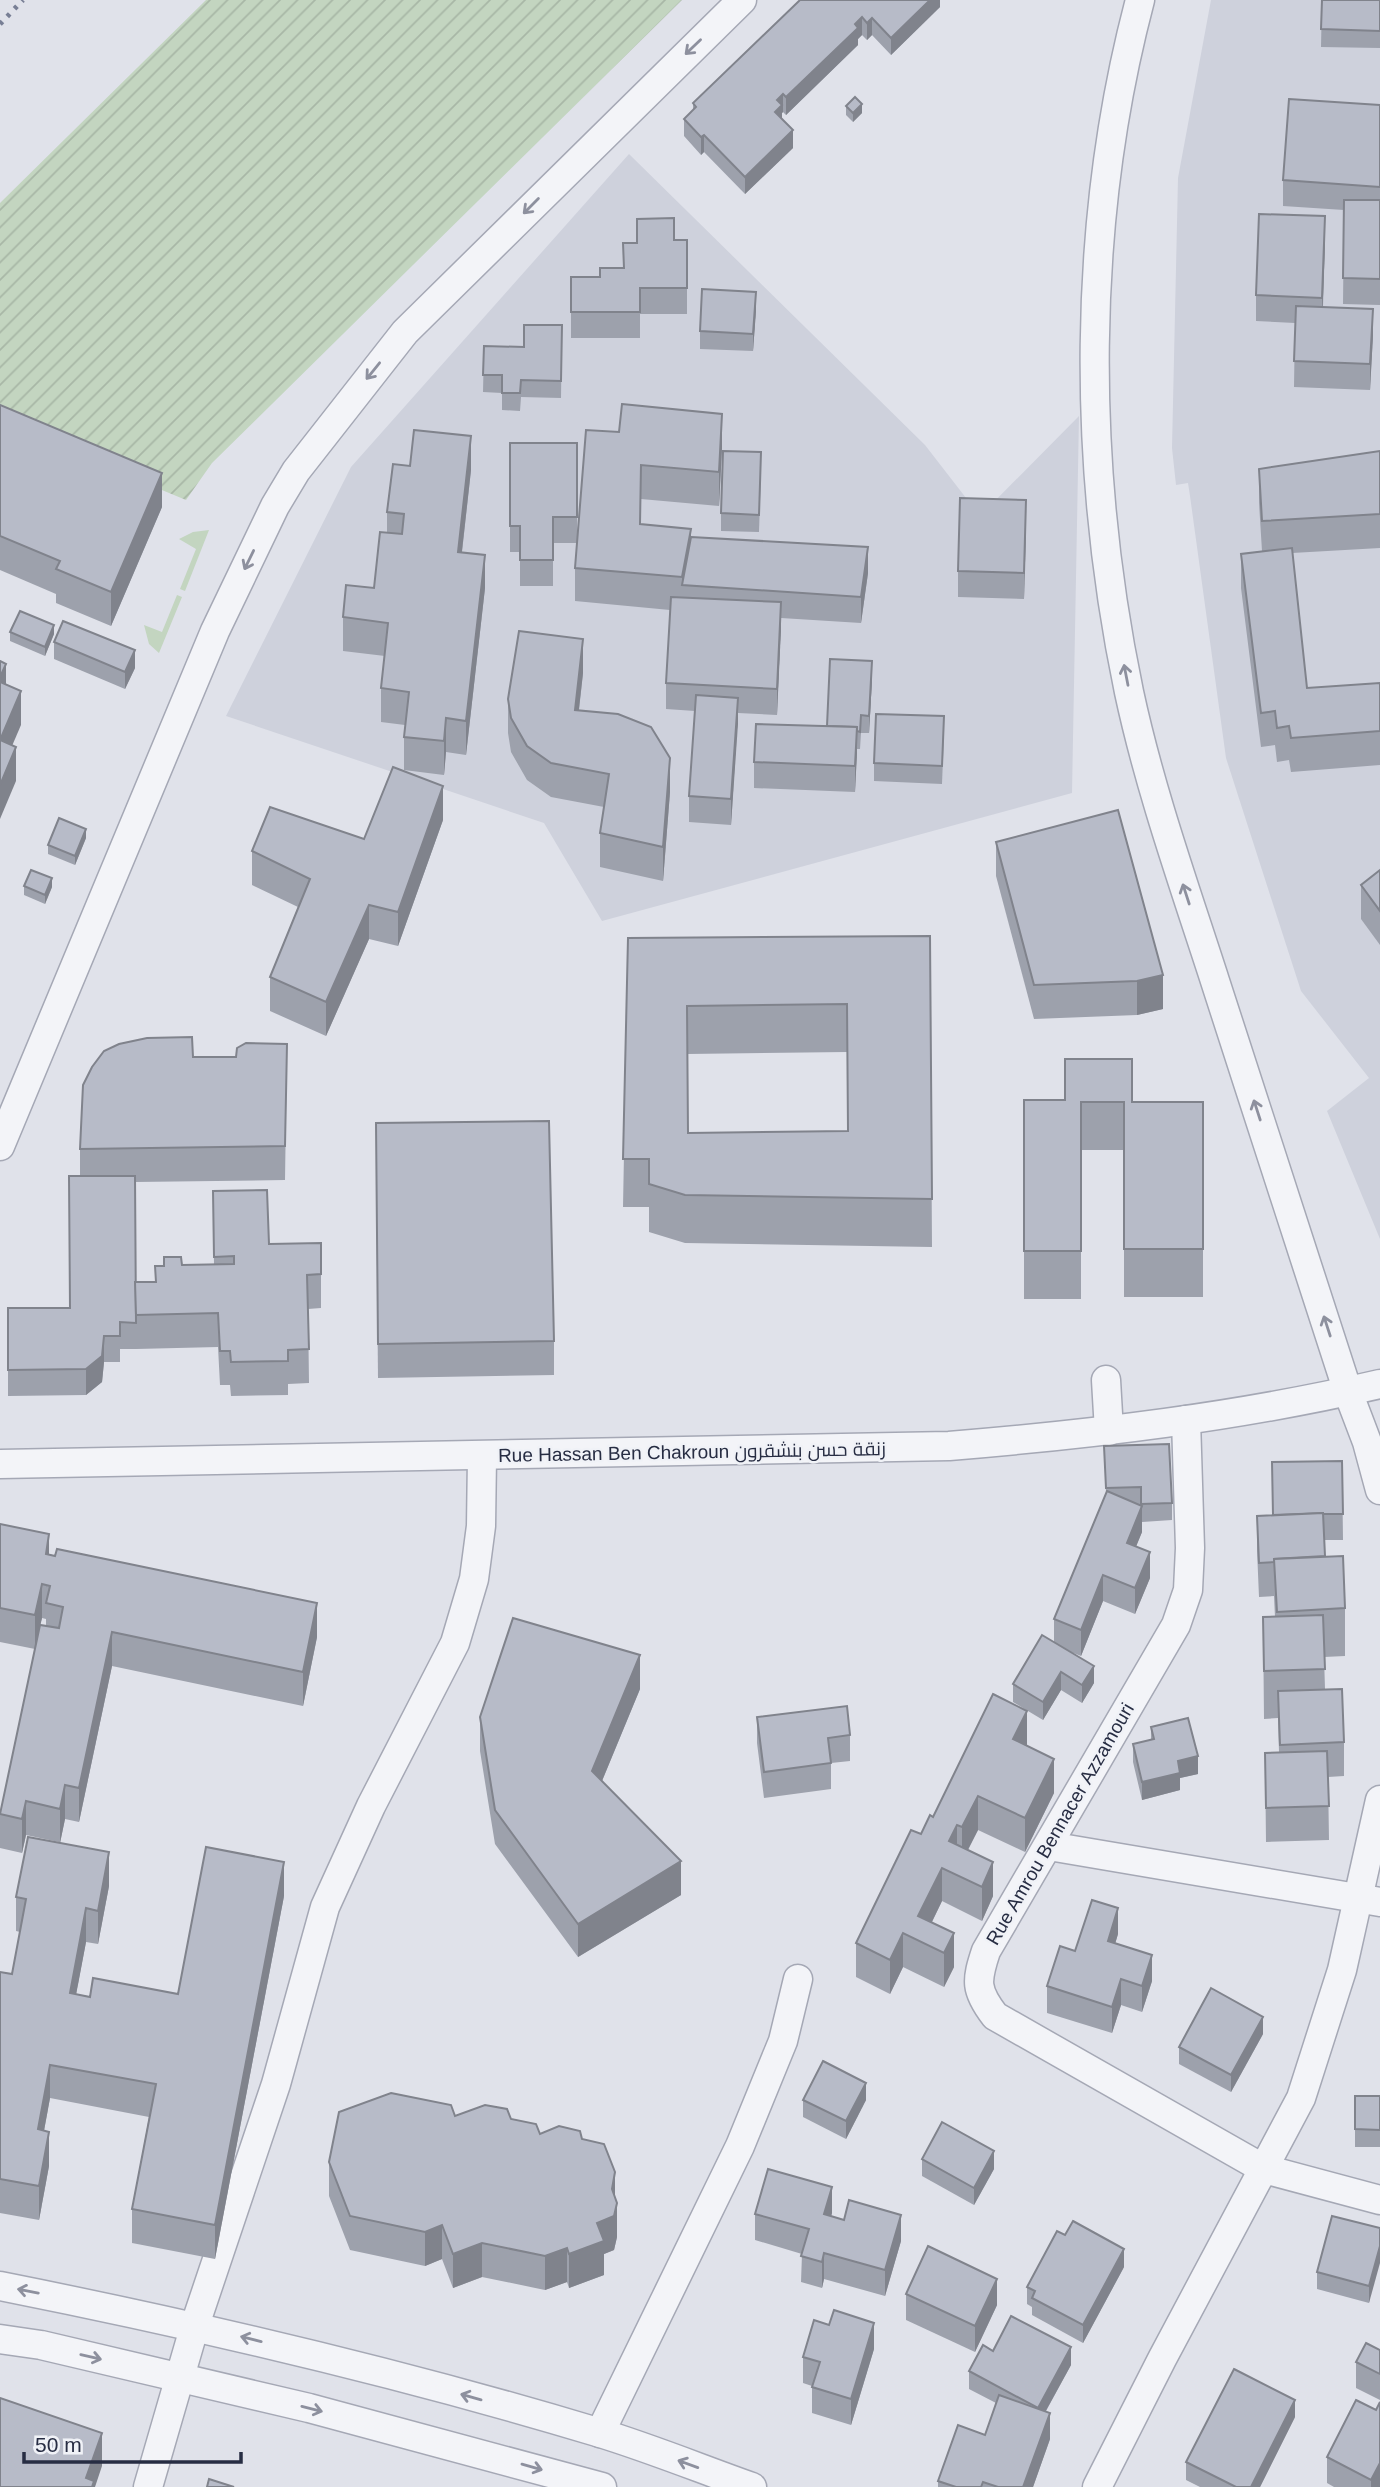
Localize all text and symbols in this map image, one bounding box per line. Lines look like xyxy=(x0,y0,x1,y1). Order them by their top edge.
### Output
one-way arrow xyxy=(685,39,702,56)
one-way arrow xyxy=(522,198,539,215)
one-way arrow xyxy=(366,361,381,379)
one-way arrow xyxy=(241,549,255,570)
one-way arrow xyxy=(1118,664,1132,687)
one-way arrow xyxy=(1179,883,1192,905)
one-way arrow xyxy=(1250,1099,1263,1121)
one-way arrow xyxy=(1320,1316,1332,1338)
street label: Rue Hassan Ben Chakroun زنقة حسن بنشقرون xyxy=(498,1438,886,1467)
street label: Rue Amrou Bennacer Azzamouri xyxy=(982,1699,1138,1949)
one-way arrow xyxy=(17,2284,40,2298)
one-way arrow xyxy=(240,2332,263,2345)
one-way arrow xyxy=(79,2350,102,2364)
one-way arrow xyxy=(460,2389,482,2402)
one-way arrow xyxy=(300,2403,323,2416)
scale bar xyxy=(24,2420,242,2464)
text: 50 m xyxy=(35,2433,82,2456)
one-way arrow xyxy=(678,2457,700,2469)
one-way arrow xyxy=(521,2461,543,2474)

